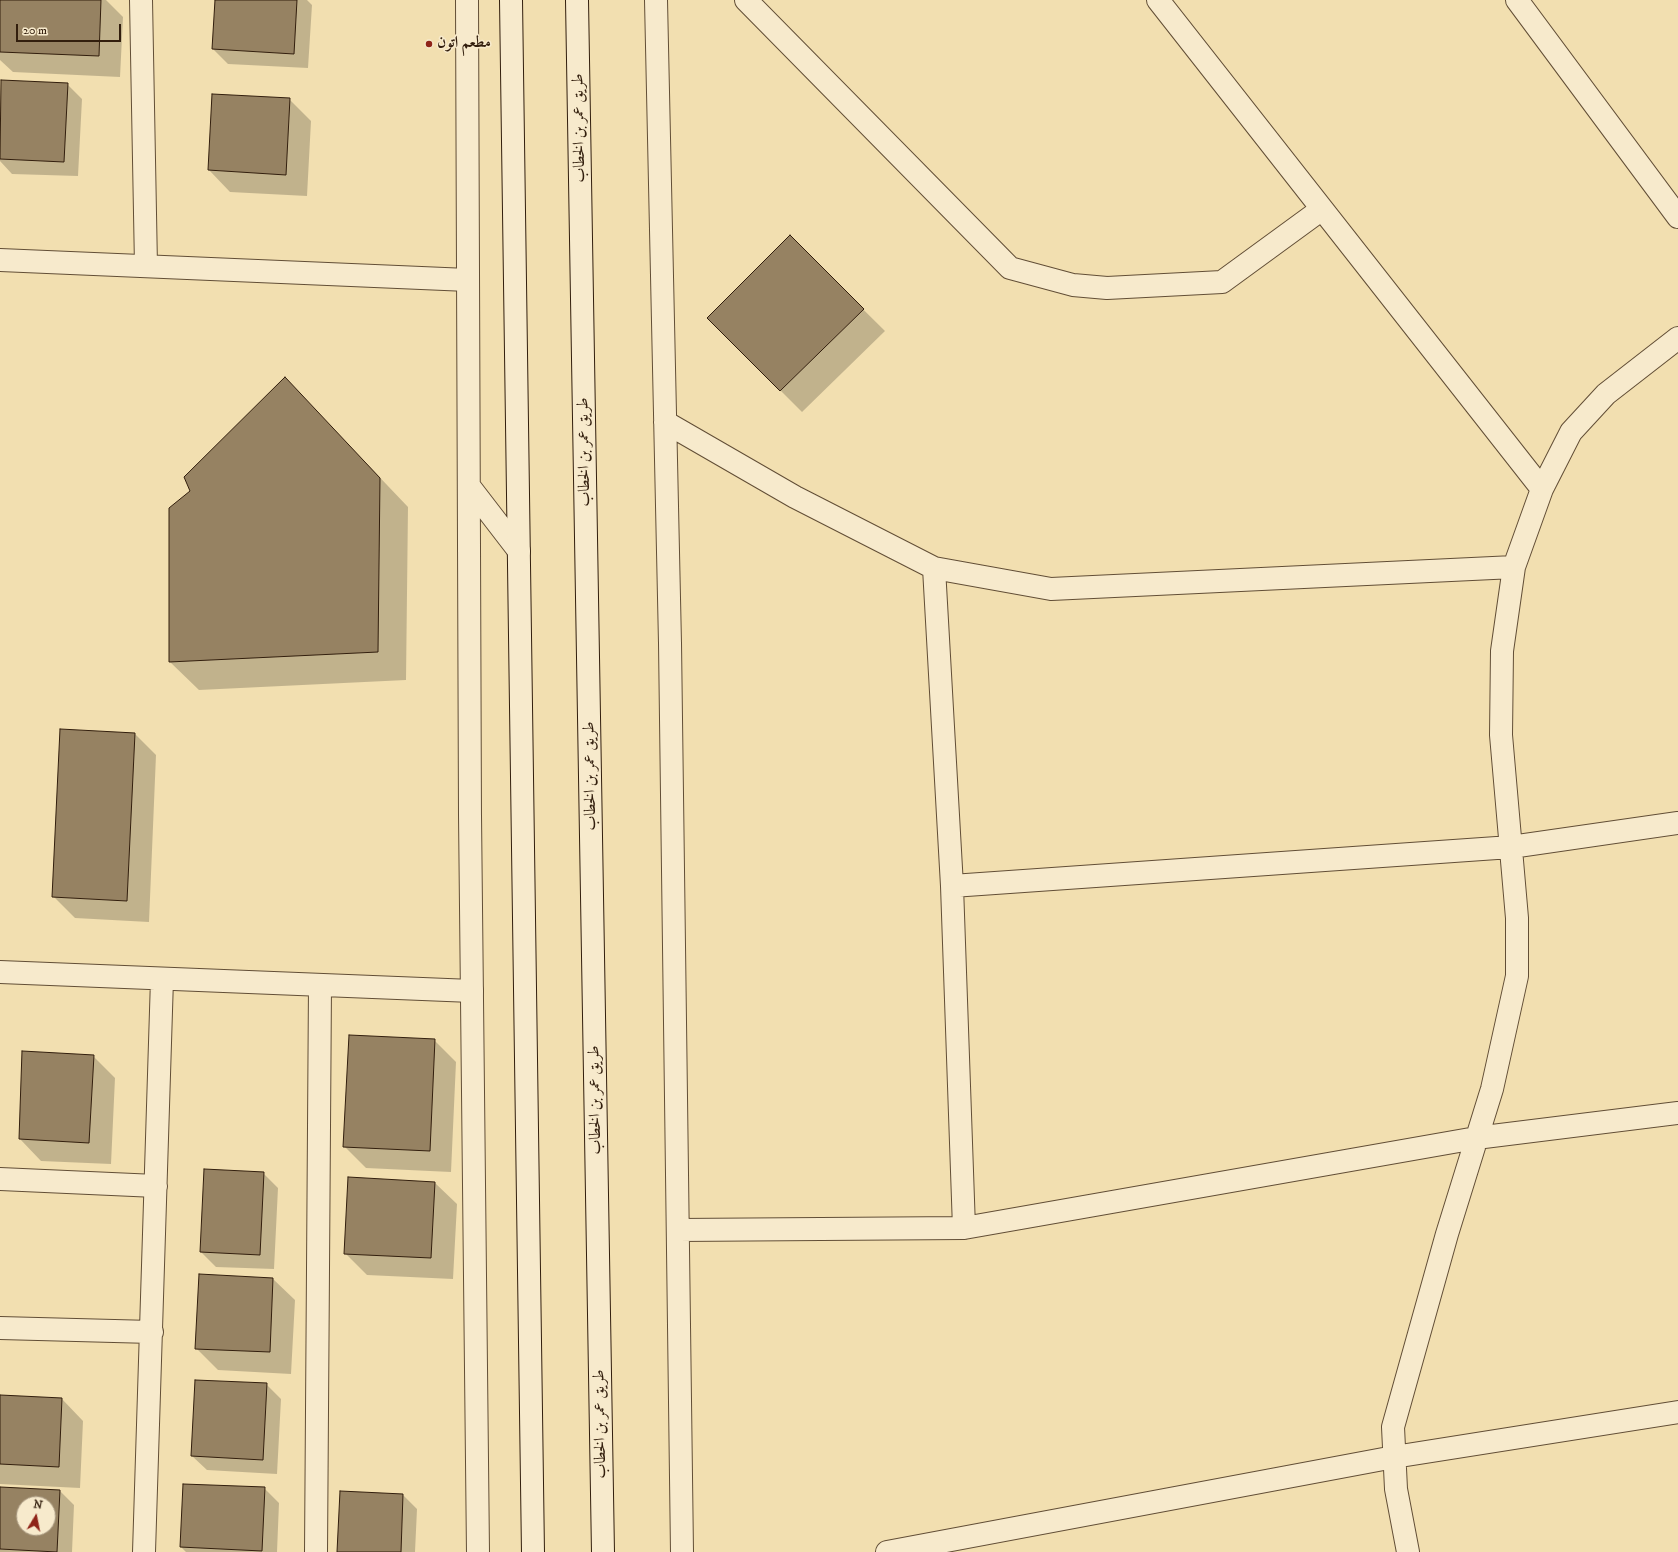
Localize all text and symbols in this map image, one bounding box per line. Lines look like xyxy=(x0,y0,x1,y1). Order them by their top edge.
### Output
scale bar xyxy=(18,16,123,42)
text: 20 m xyxy=(23,23,47,38)
place label: مطعم اتون xyxy=(437,34,491,54)
marker: مطعم اتون xyxy=(424,39,434,49)
street label: طريق عمر بن الخطاب xyxy=(569,73,591,183)
street label: طريق عمر بن الخطاب xyxy=(574,397,596,507)
street label: طريق عمر بن الخطاب xyxy=(580,721,602,831)
street label: طريق عمر بن الخطاب xyxy=(585,1045,607,1155)
street label: طريق عمر بن الخطاب xyxy=(590,1369,612,1479)
north arrow xyxy=(16,1496,56,1536)
text: N xyxy=(32,1497,44,1513)

